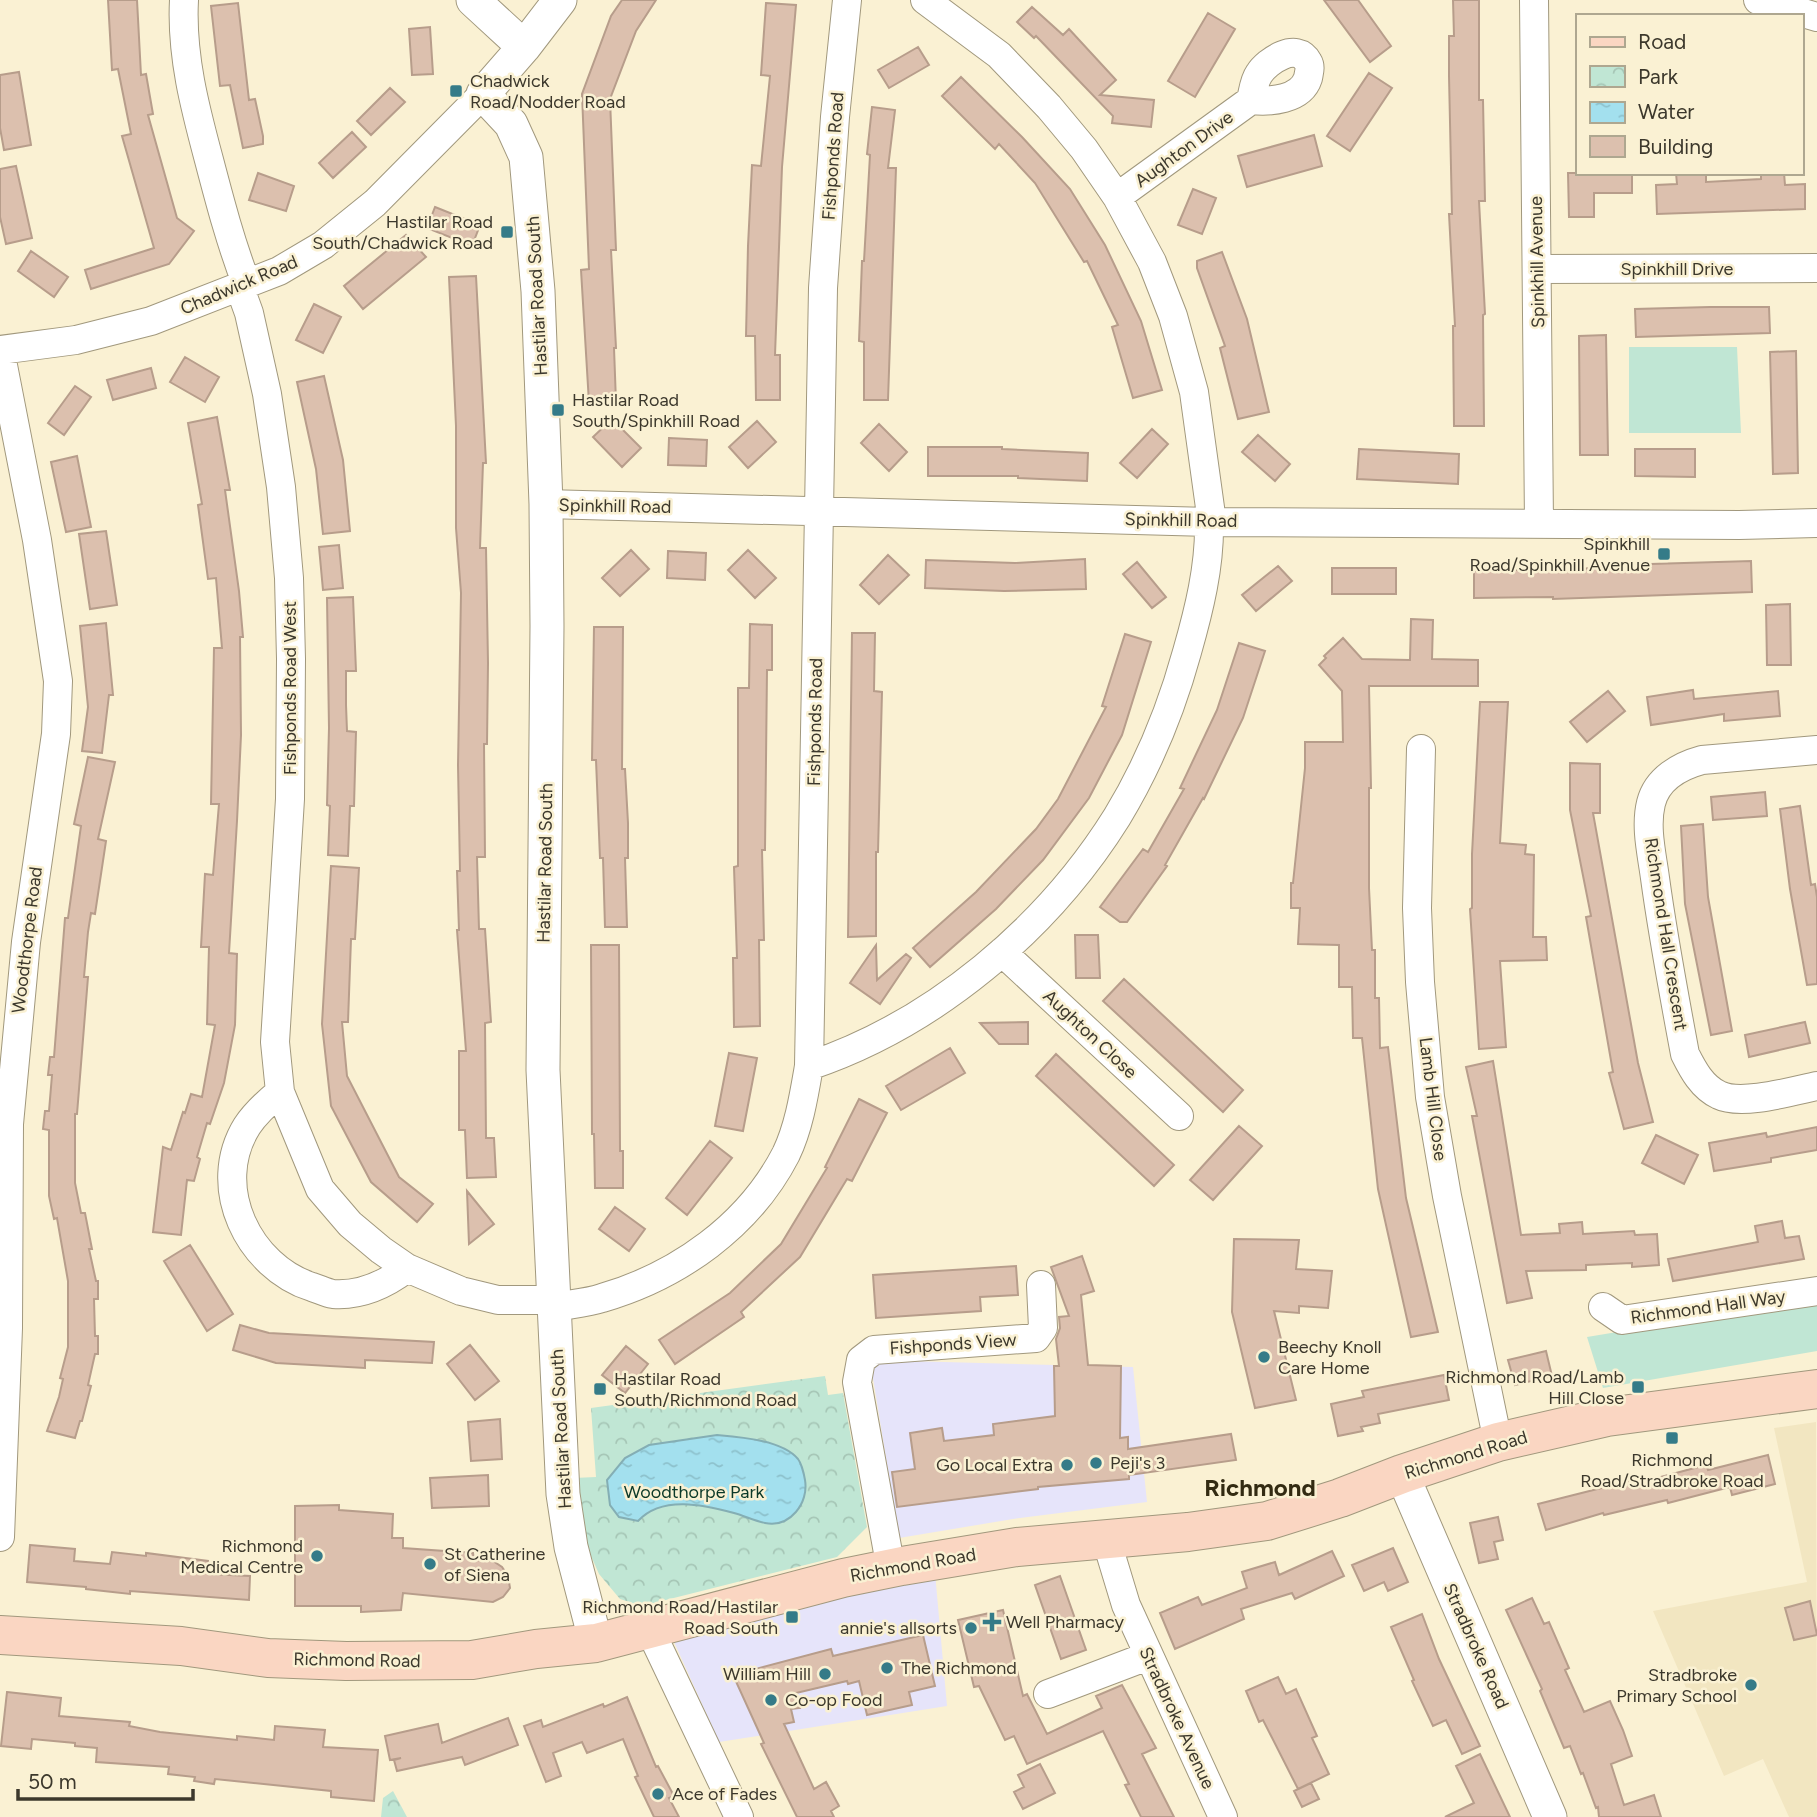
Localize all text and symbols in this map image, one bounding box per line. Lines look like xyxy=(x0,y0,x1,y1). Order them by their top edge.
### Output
legend xyxy=(1576,14,1803,175)
text: Road xyxy=(1638,29,1686,54)
text: Park xyxy=(1638,64,1679,89)
place label: Chadwick Road/Nodder Road xyxy=(470,70,626,113)
marker: Chadwick Road/Nodder Road xyxy=(448,83,464,99)
street label: Fishponds Road xyxy=(818,91,848,221)
text: Water xyxy=(1638,99,1694,124)
street label: Aughton Drive xyxy=(1131,106,1238,192)
text: Building xyxy=(1638,134,1713,159)
street label: Spinkhill Avenue xyxy=(1525,196,1549,328)
place label: Hastilar Road South/Chadwick Road xyxy=(312,211,493,254)
street label: Hastilar Road South xyxy=(522,216,552,376)
marker: Hastilar Road South/Chadwick Road xyxy=(499,224,515,240)
street label: Chadwick Road xyxy=(177,250,301,320)
street label: Spinkhill Drive xyxy=(1621,258,1734,280)
place label: Hastilar Road South/Spinkhill Road xyxy=(572,389,740,432)
marker: Hastilar Road South/Spinkhill Road xyxy=(550,402,566,418)
street label: Spinkhill Road xyxy=(558,494,672,518)
street label: Spinkhill Road xyxy=(1124,508,1238,532)
place label: Spinkhill Road/Spinkhill Avenue xyxy=(1469,533,1650,576)
marker: Spinkhill Road/Spinkhill Avenue xyxy=(1656,546,1672,562)
street label: Fishponds Road West xyxy=(279,601,301,775)
street label: Fishponds Road xyxy=(803,658,827,786)
street label: Hastilar Road South xyxy=(533,783,557,943)
street label: Richmond Hall Crescent xyxy=(1640,836,1692,1032)
street label: Woodthorpe Road xyxy=(7,865,47,1015)
street label: Aughton Close xyxy=(1039,985,1142,1083)
street label: Lamb Hill Close xyxy=(1414,1036,1452,1162)
street label: Richmond Hall Way xyxy=(1629,1285,1787,1329)
street label: Fishponds View xyxy=(889,1329,1017,1359)
place label: Beechy Knoll Care Home xyxy=(1278,1336,1382,1379)
street label: Hastilar Road South xyxy=(546,1349,576,1509)
marker: Beechy Knoll Care Home xyxy=(1256,1349,1272,1365)
place label: Richmond Road/Lamb Hill Close xyxy=(1445,1366,1624,1409)
place label: Hastilar Road South/Richmond Road xyxy=(614,1368,797,1411)
marker: Richmond Road/Lamb Hill Close xyxy=(1630,1379,1646,1395)
marker: Hastilar Road South/Richmond Road xyxy=(592,1381,608,1397)
street label: Richmond Road xyxy=(1402,1426,1530,1484)
marker: Richmond Road/Stradbroke Road xyxy=(1664,1430,1680,1446)
place label: Richmond Road/Stradbroke Road xyxy=(1580,1449,1764,1492)
place label: Peji's 3 xyxy=(1110,1452,1165,1474)
place label: Go Local Extra xyxy=(936,1454,1053,1476)
marker: Peji's 3 xyxy=(1088,1455,1104,1471)
marker: Go Local Extra xyxy=(1059,1457,1075,1473)
district label: Richmond xyxy=(1204,1473,1316,1502)
park label: Woodthorpe Park xyxy=(624,1481,765,1503)
place label: Richmond Medical Centre xyxy=(180,1535,303,1578)
place label: St Catherine of Siena xyxy=(444,1543,545,1586)
street label: Richmond Road xyxy=(848,1543,978,1587)
marker: Richmond Medical Centre xyxy=(309,1548,325,1564)
marker: St Catherine of Siena xyxy=(422,1556,438,1572)
street label: Stradbroke Road xyxy=(1438,1580,1514,1712)
place label: Richmond Road/Hastilar Road South xyxy=(582,1596,778,1639)
marker: Richmond Road/Hastilar Road South xyxy=(784,1609,800,1625)
place label: Well Pharmacy xyxy=(1006,1611,1124,1633)
marker: Well Pharmacy xyxy=(984,1614,1000,1630)
place label: annie's allsorts xyxy=(840,1617,957,1639)
marker: annie's allsorts xyxy=(963,1620,979,1636)
street label: Stradbroke Avenue xyxy=(1134,1643,1220,1793)
street label: Richmond Road xyxy=(293,1648,421,1672)
place label: The Richmond xyxy=(901,1657,1017,1679)
marker: The Richmond xyxy=(879,1660,895,1676)
place label: William Hill xyxy=(723,1663,811,1685)
place label: Stradbroke Primary School xyxy=(1616,1664,1737,1707)
marker: William Hill xyxy=(817,1666,833,1682)
marker: Stradbroke Primary School xyxy=(1743,1677,1759,1693)
place label: Co-op Food xyxy=(785,1689,883,1711)
marker: Co-op Food xyxy=(763,1692,779,1708)
scale bar xyxy=(18,1758,192,1802)
text: 50 m xyxy=(28,1769,77,1794)
place label: Ace of Fades xyxy=(672,1783,777,1805)
marker: Ace of Fades xyxy=(650,1786,666,1802)

